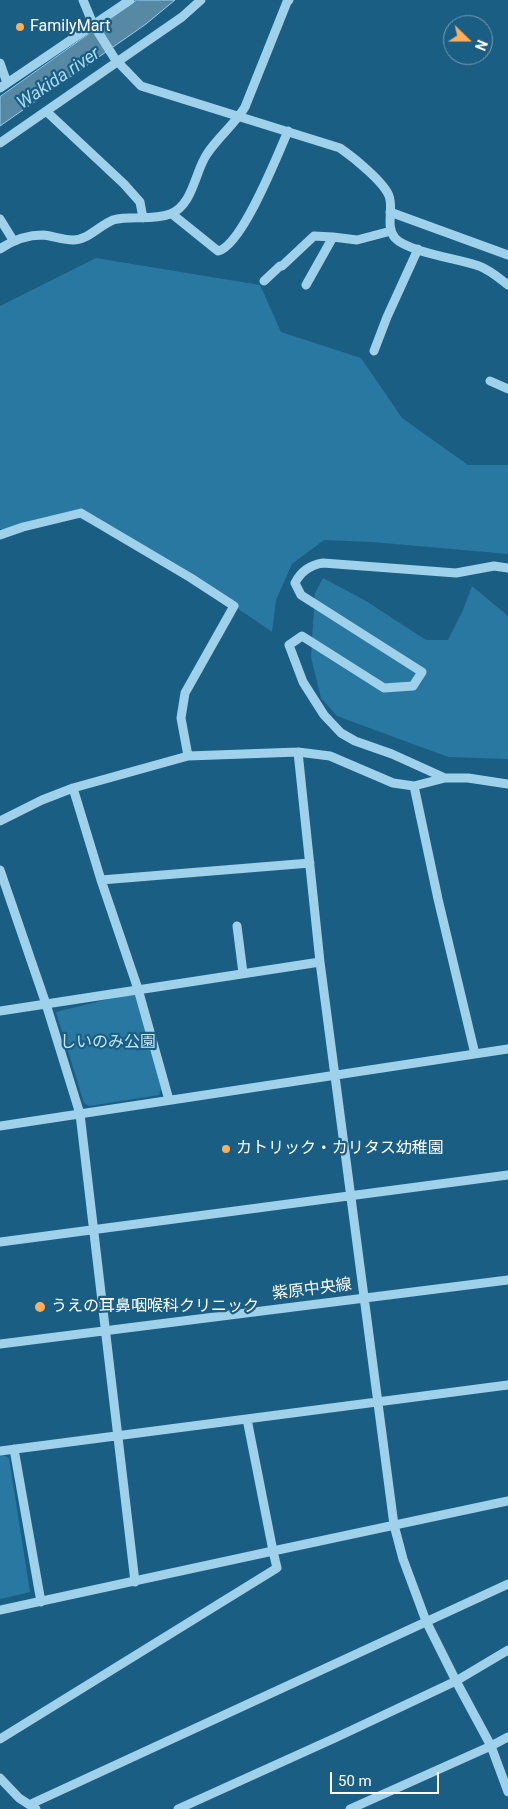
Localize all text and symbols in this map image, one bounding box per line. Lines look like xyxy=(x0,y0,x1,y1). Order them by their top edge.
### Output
north arrow xyxy=(443,15,493,65)
place label: FamilyMart xyxy=(30,17,110,37)
marker: FamilyMart xyxy=(14,21,26,33)
text: N xyxy=(472,38,490,53)
water label: Wakida river xyxy=(13,43,105,115)
park label: しいのみ公園 xyxy=(60,1033,156,1053)
place label: カトリック・カリタス幼稚園 xyxy=(236,1139,444,1159)
marker: カトリック・カリタス幼稚園 xyxy=(220,1143,232,1155)
street label: 紫原中央線 xyxy=(271,1276,353,1304)
place label: うえの耳鼻咽喉科クリニック xyxy=(51,1297,259,1317)
marker: うえの耳鼻咽喉科クリニック xyxy=(33,1300,47,1314)
scale bar xyxy=(333,1762,442,1794)
text: 50 m xyxy=(338,1772,372,1790)

